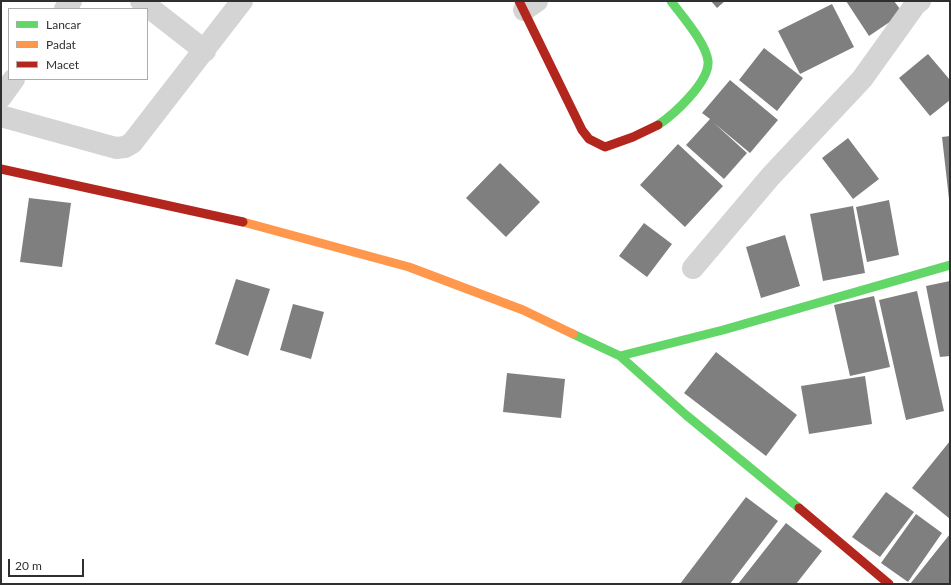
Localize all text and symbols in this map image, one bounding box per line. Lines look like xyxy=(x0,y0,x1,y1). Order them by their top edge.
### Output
legend xyxy=(8,8,148,80)
text: Lancar xyxy=(46,17,81,32)
text: Padat xyxy=(46,37,76,52)
text: Macet xyxy=(46,57,79,72)
scale bar xyxy=(10,551,86,577)
text: 20 m xyxy=(15,558,42,573)

